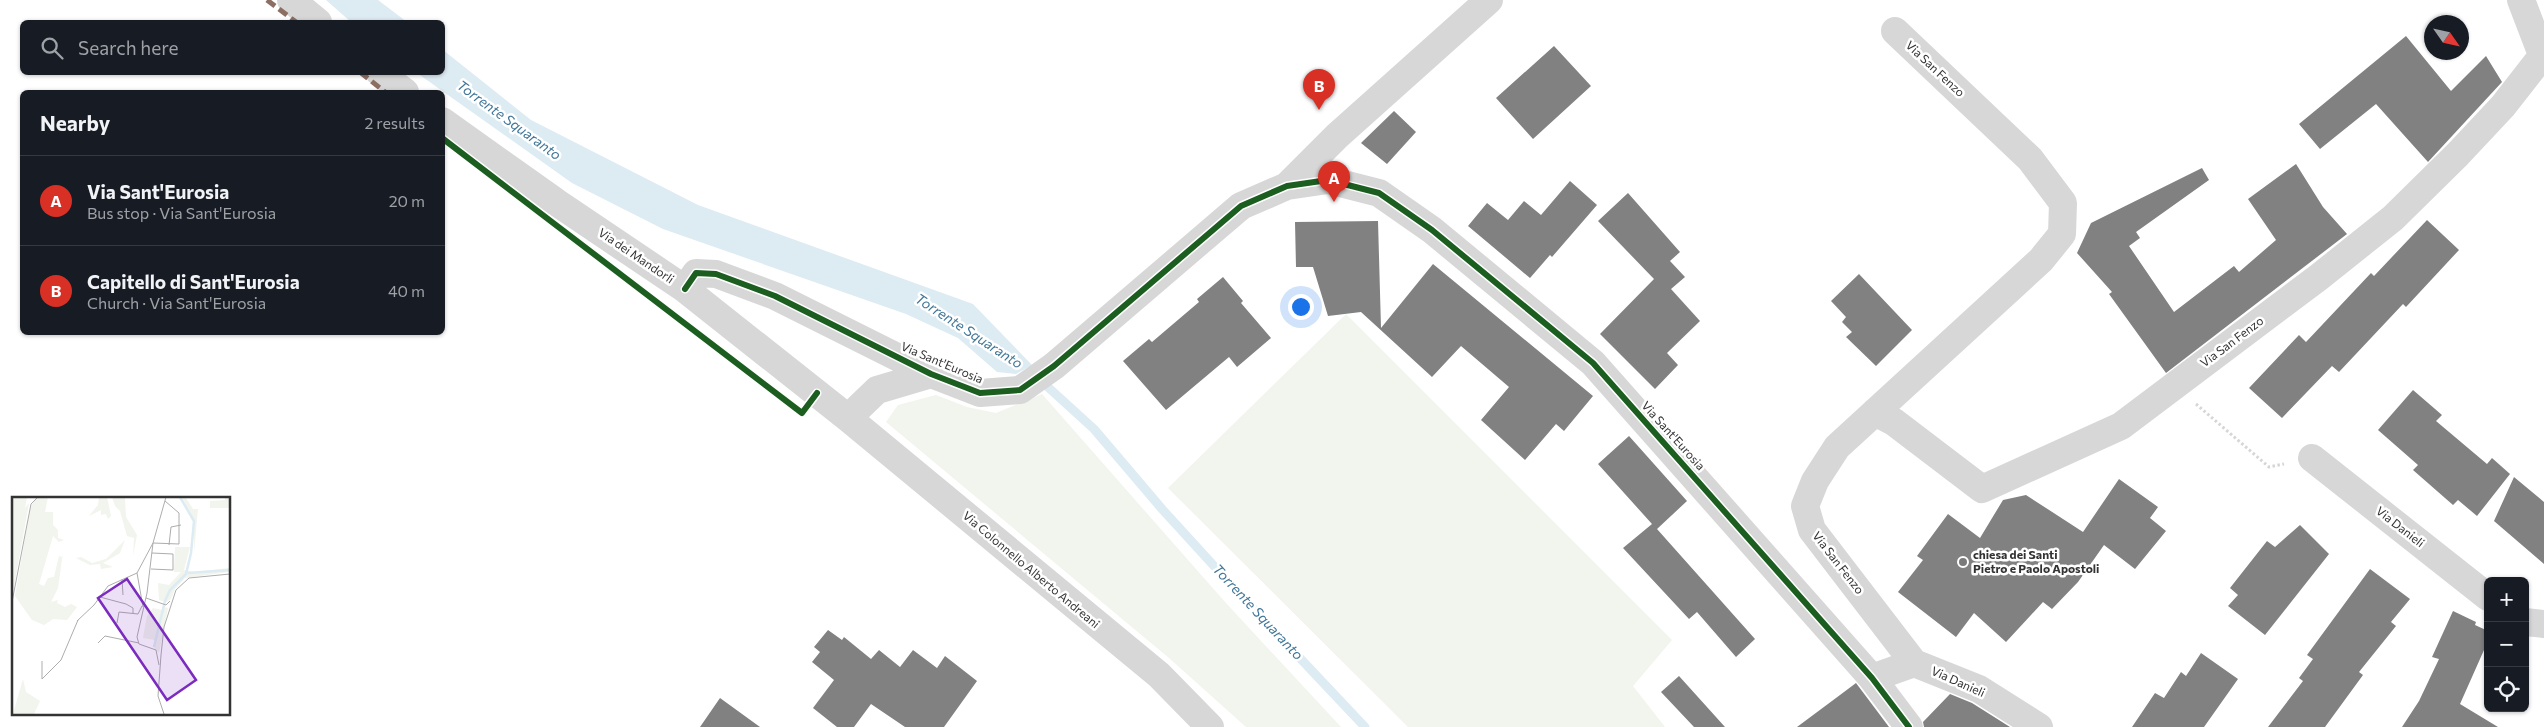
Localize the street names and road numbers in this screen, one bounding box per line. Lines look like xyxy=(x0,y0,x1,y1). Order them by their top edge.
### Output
street label: Via San Fenzo xyxy=(1903,37,1968,99)
street label: Via dei Mandorli xyxy=(596,225,677,286)
street label: Via San Fenzo xyxy=(2197,313,2266,369)
street label: Via Sant'Eurosia xyxy=(899,338,985,386)
street label: Via Sant'Eurosia xyxy=(1639,398,1708,473)
street label: Via Danieli xyxy=(2374,503,2428,549)
street label: Via Colonnello Alberto Andreani xyxy=(960,508,1103,631)
street label: Via San Fenzo xyxy=(1810,528,1867,596)
street label: Via Danieli xyxy=(1929,663,1987,699)

